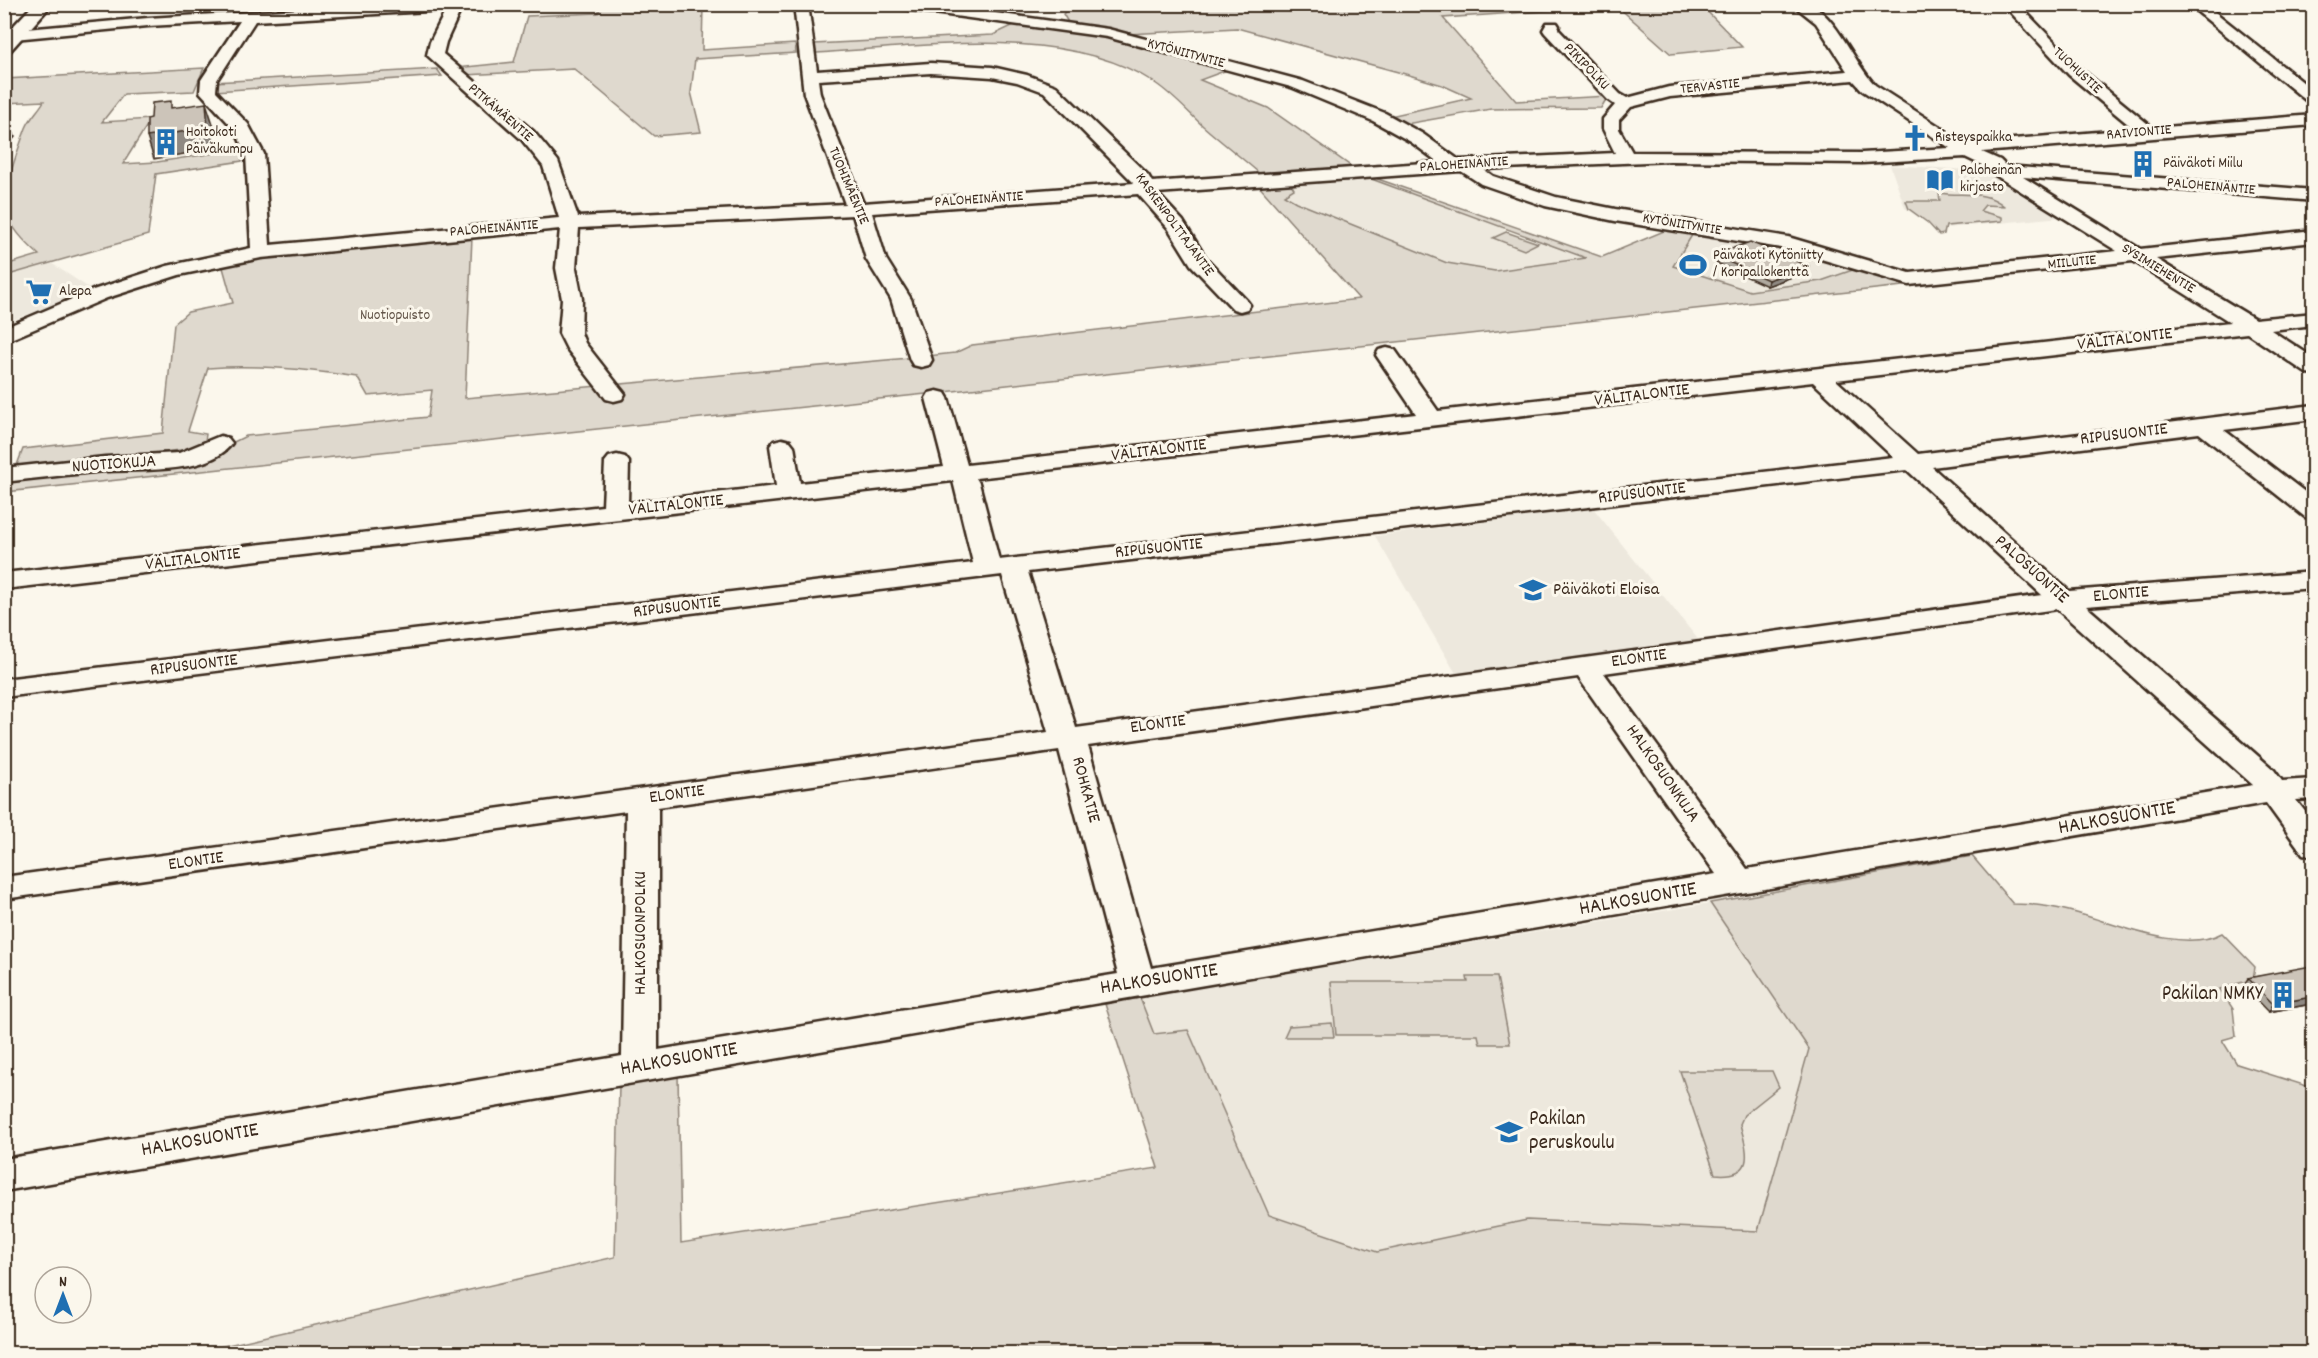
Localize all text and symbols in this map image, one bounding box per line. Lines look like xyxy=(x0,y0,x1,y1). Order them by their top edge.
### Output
street label: KYTÖNIITYNTIE xyxy=(1145,33,1227,75)
street label: PIKIPOLKU xyxy=(1558,38,1614,96)
street label: TUOHUSTIE xyxy=(2047,42,2107,100)
street label: TERVASTIE xyxy=(1679,73,1741,101)
street label: PITKÄMÄENTIE xyxy=(462,78,538,148)
street label: RAIVIONTIE xyxy=(2105,119,2173,147)
place label: Hoitokoti Päiväkumpu xyxy=(186,122,253,161)
church icon: Risteyspaikka xyxy=(1900,123,1930,153)
building icon: Hoitokoti Päiväkumpu xyxy=(151,127,181,157)
place label: Risteyspaikka xyxy=(1935,127,2013,149)
street label: TUOHIMÄENTIE xyxy=(822,144,874,228)
building icon: Päiväkoti Miilu xyxy=(2128,149,2158,179)
street label: PALOHEINÄNTIE xyxy=(1419,151,1509,179)
place label: Päiväkoti Miilu xyxy=(2163,153,2243,175)
place label: Paloheinän kirjasto xyxy=(1960,160,2022,199)
library icon: Paloheinän kirjasto xyxy=(1925,165,1955,195)
street label: KASKENPOLTTAJANTIE xyxy=(1129,169,1219,281)
street label: PALOHEINÄNTIE xyxy=(2166,172,2256,202)
street label: PALOHEINÄNTIE xyxy=(934,186,1024,214)
street label: KYTÖNIITYNTIE xyxy=(1641,208,1723,242)
street label: PALOHEINÄNTIE xyxy=(449,214,539,244)
street label: SYSIMIEHENTIE xyxy=(2117,238,2199,300)
place label: Päiväkoti Kytöniitty / Koripallokenttä xyxy=(1713,245,1824,284)
street label: MIILUTIE xyxy=(2047,249,2098,276)
sports icon: Päiväkoti Kytöniitty / Koripallokenttä xyxy=(1678,250,1708,280)
supermarket icon: Alepa xyxy=(24,277,54,307)
place label: Alepa xyxy=(59,281,92,303)
park label: Nuotiopuisto xyxy=(360,305,430,327)
street label: VÄLITALONTIE xyxy=(2076,322,2174,358)
street label: VÄLITALONTIE xyxy=(1593,378,1691,414)
street label: RIPUSUONTIE xyxy=(2079,417,2169,453)
street label: VÄLITALONTIE xyxy=(1110,433,1208,469)
street label: NUOTIOKUJA xyxy=(71,450,157,480)
street label: RIPUSUONTIE xyxy=(1597,476,1687,512)
street label: VÄLITALONTIE xyxy=(627,489,725,523)
street label: PALOSUONTIE xyxy=(1988,530,2074,610)
street label: RIPUSUONTIE xyxy=(1114,532,1204,566)
street label: VÄLITALONTIE xyxy=(144,542,242,578)
school or university icon: Päiväkoti Eloisa xyxy=(1518,575,1548,605)
place label: Päiväkoti Eloisa xyxy=(1553,578,1660,603)
street label: ELONTIE xyxy=(2092,580,2150,610)
street label: RIPUSUONTIE xyxy=(632,590,722,626)
street label: ELONTIE xyxy=(1610,643,1668,675)
street label: RIPUSUONTIE xyxy=(149,648,239,684)
street label: ELONTIE xyxy=(1129,709,1187,741)
street label: HALKOSUONKUJA xyxy=(1619,720,1705,828)
street label: ROHKATIE xyxy=(1064,754,1106,826)
street label: ELONTIE xyxy=(648,779,706,811)
street label: HALKOSUONTIE xyxy=(2056,794,2179,844)
street label: ELONTIE xyxy=(167,846,225,878)
street label: HALKOSUONPOLKU xyxy=(629,871,654,995)
street label: HALKOSUONTIE xyxy=(1577,875,1700,925)
street label: HALKOSUONTIE xyxy=(1098,956,1220,1004)
place label: Pakilan NMKY xyxy=(2162,980,2264,1010)
building icon: Pakilan NMKY xyxy=(2268,980,2298,1010)
street label: HALKOSUONTIE xyxy=(618,1035,741,1085)
place label: Pakilan peruskoulu xyxy=(1529,1105,1615,1159)
street label: HALKOSUONTIE xyxy=(139,1116,262,1166)
school or university icon: Pakilan peruskoulu xyxy=(1494,1117,1524,1147)
north arrow xyxy=(33,1265,93,1325)
text: N xyxy=(59,1271,67,1294)

